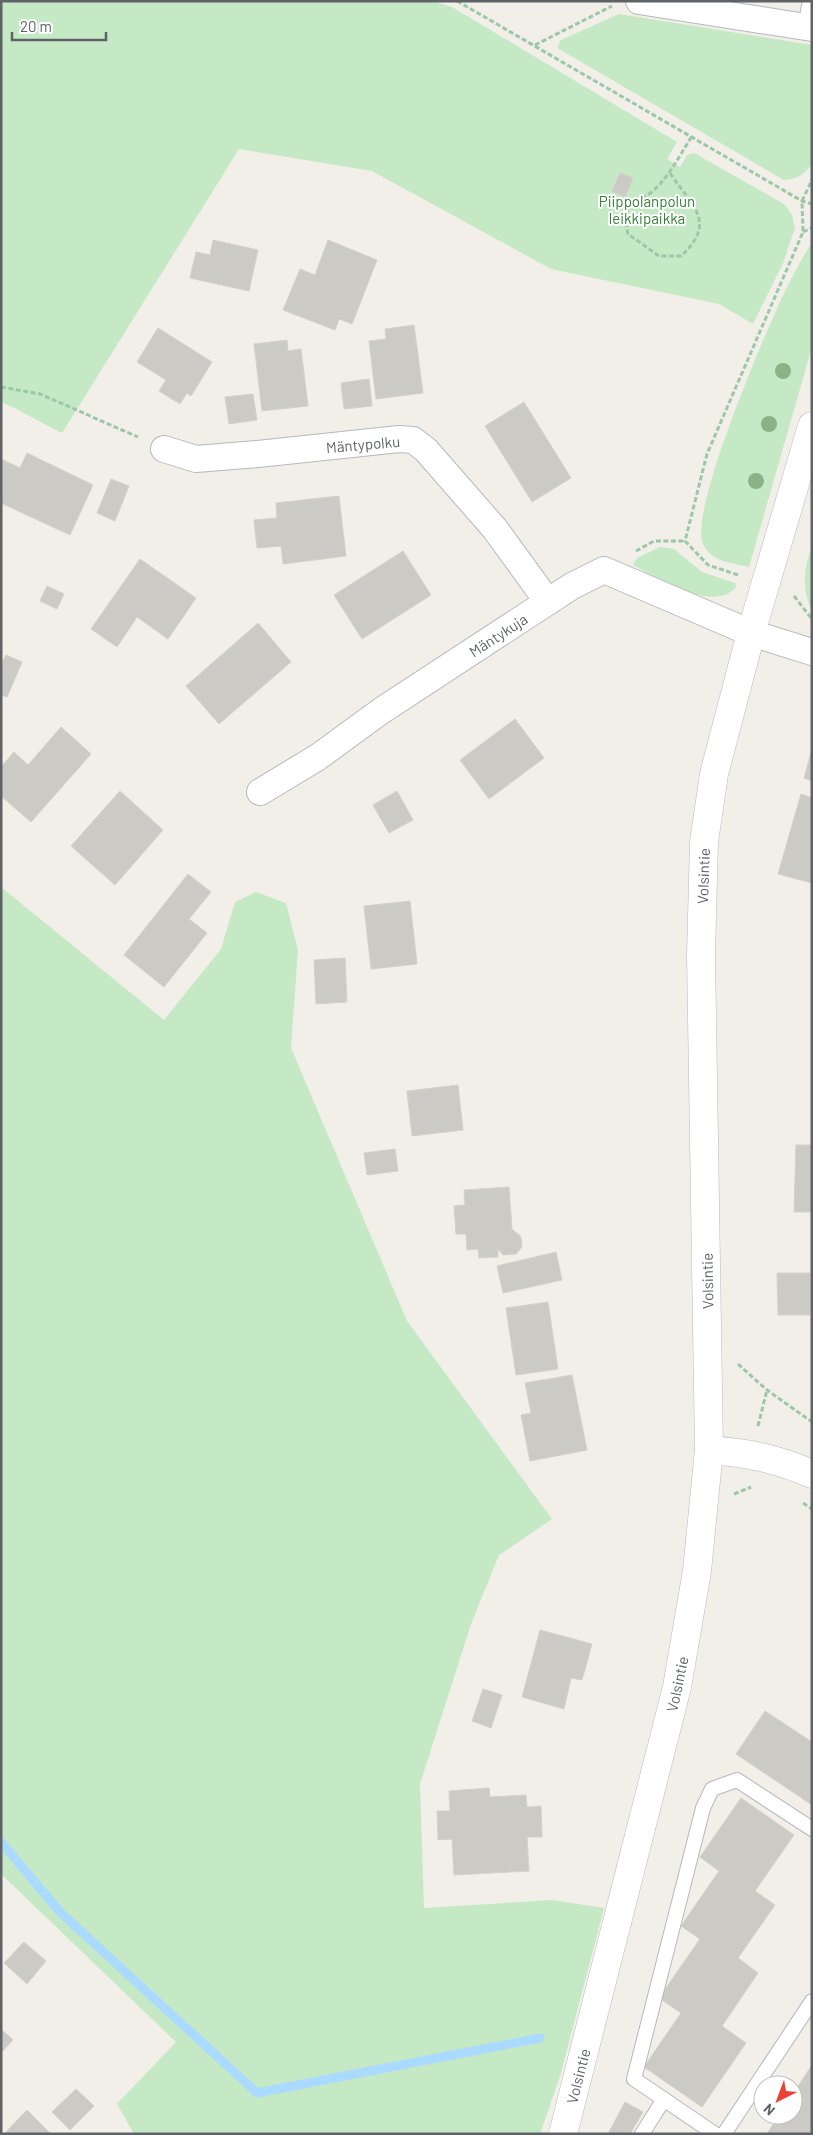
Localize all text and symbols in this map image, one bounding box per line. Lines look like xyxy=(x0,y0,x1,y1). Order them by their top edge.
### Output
scale bar xyxy=(12,10,106,42)
text: 20 m xyxy=(20,17,52,35)
park label: Piippolanpolun leikkipaikka xyxy=(599,192,695,227)
street label: Mäntypolku xyxy=(325,432,401,456)
street label: Mäntykuja xyxy=(466,610,530,660)
street label: Volsintie xyxy=(693,848,713,904)
street label: Volsintie xyxy=(698,1253,716,1309)
street label: Volsintie xyxy=(662,1655,692,1713)
street label: Volsintie xyxy=(562,2047,594,2105)
north arrow xyxy=(753,2075,803,2125)
text: N xyxy=(760,2101,778,2119)

